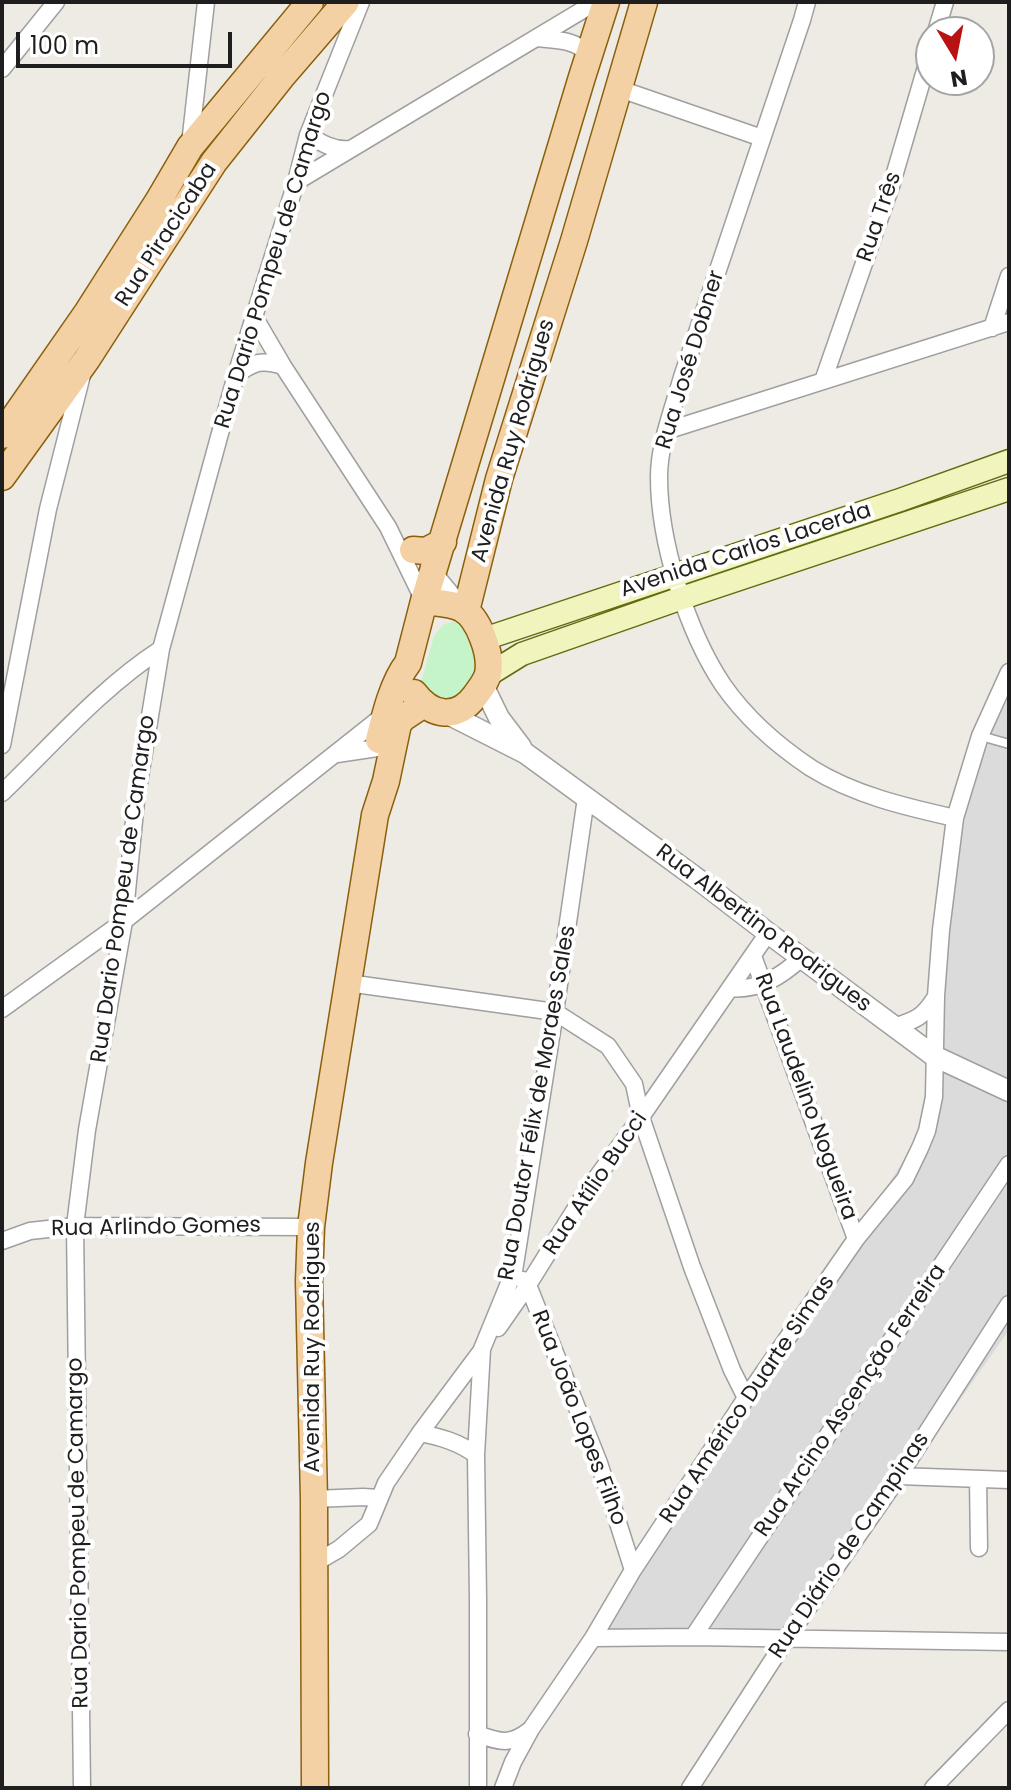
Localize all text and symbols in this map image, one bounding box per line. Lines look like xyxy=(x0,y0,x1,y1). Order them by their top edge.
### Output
scale bar xyxy=(20,16,236,66)
north arrow xyxy=(915,16,995,96)
text: 100 m xyxy=(30,29,99,62)
text: N xyxy=(948,61,970,95)
street label: Rua Dario Pompeu de Camargo xyxy=(210,88,338,432)
street label: Rua Piracicaba xyxy=(111,158,223,312)
street label: Rua Três xyxy=(852,169,908,265)
street label: Rua José Dobner xyxy=(651,268,731,452)
street label: Avenida Ruy Rodrigues xyxy=(467,316,561,566)
street label: Avenida Carlos Lacerda xyxy=(617,498,875,604)
street label: Rua Dario Pompeu de Camargo xyxy=(86,713,162,1065)
street label: Rua Albertino Rodrigues xyxy=(650,839,876,1019)
street label: Rua Doutor Félix de Moraes Sales xyxy=(494,924,582,1282)
street label: Rua Laudelino Nogueira xyxy=(748,970,862,1224)
street label: Rua Atílio Bucci xyxy=(538,1107,654,1261)
street label: Rua Arlindo Gomes xyxy=(51,1213,261,1243)
street label: Avenida Ruy Rodrigues xyxy=(300,1221,326,1473)
street label: Rua Arcino Ascenção Ferreira xyxy=(750,1260,952,1542)
street label: Rua Américo Duarte Simas xyxy=(655,1271,841,1529)
street label: Rua João Lopes Filho xyxy=(525,1307,631,1529)
street label: Rua Dario Pompeu de Camargo xyxy=(63,1357,95,1709)
street label: Rua Diário de Campinas xyxy=(764,1428,936,1664)

